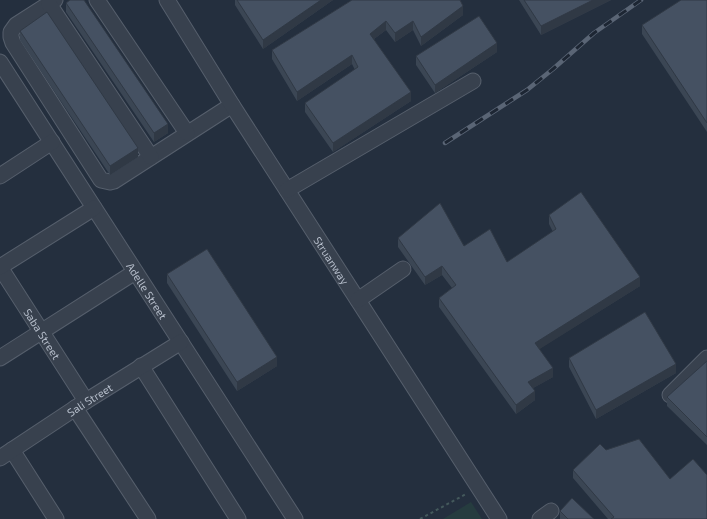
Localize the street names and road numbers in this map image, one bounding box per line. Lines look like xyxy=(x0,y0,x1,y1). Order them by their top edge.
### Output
street label: Struanway xyxy=(312,234,352,287)
street label: Adelle Street xyxy=(125,260,171,321)
street label: Saba Street xyxy=(22,306,64,361)
street label: Sali Street xyxy=(64,380,114,418)

